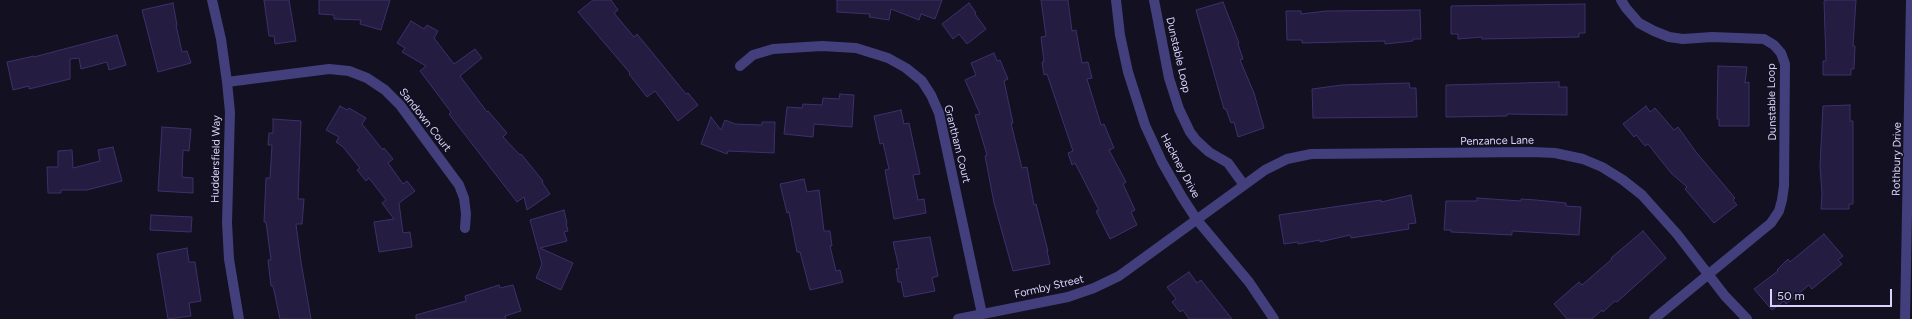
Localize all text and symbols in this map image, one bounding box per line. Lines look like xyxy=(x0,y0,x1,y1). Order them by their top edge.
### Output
street label: Dunstable Loop xyxy=(1163,16,1193,94)
street label: Dunstable Loop xyxy=(1765,63,1779,141)
street label: Sandown Court xyxy=(396,86,454,154)
street label: Grantham Court xyxy=(941,104,973,184)
street label: Huddersfield Way xyxy=(209,115,223,203)
street label: Rothbury Drive xyxy=(1890,122,1904,196)
street label: Hackney Drive xyxy=(1157,132,1203,200)
street label: Penzance Lane xyxy=(1460,134,1534,148)
street label: Formby Street xyxy=(1013,273,1085,301)
scale bar xyxy=(1772,281,1894,307)
text: 50 m xyxy=(1777,289,1805,303)

